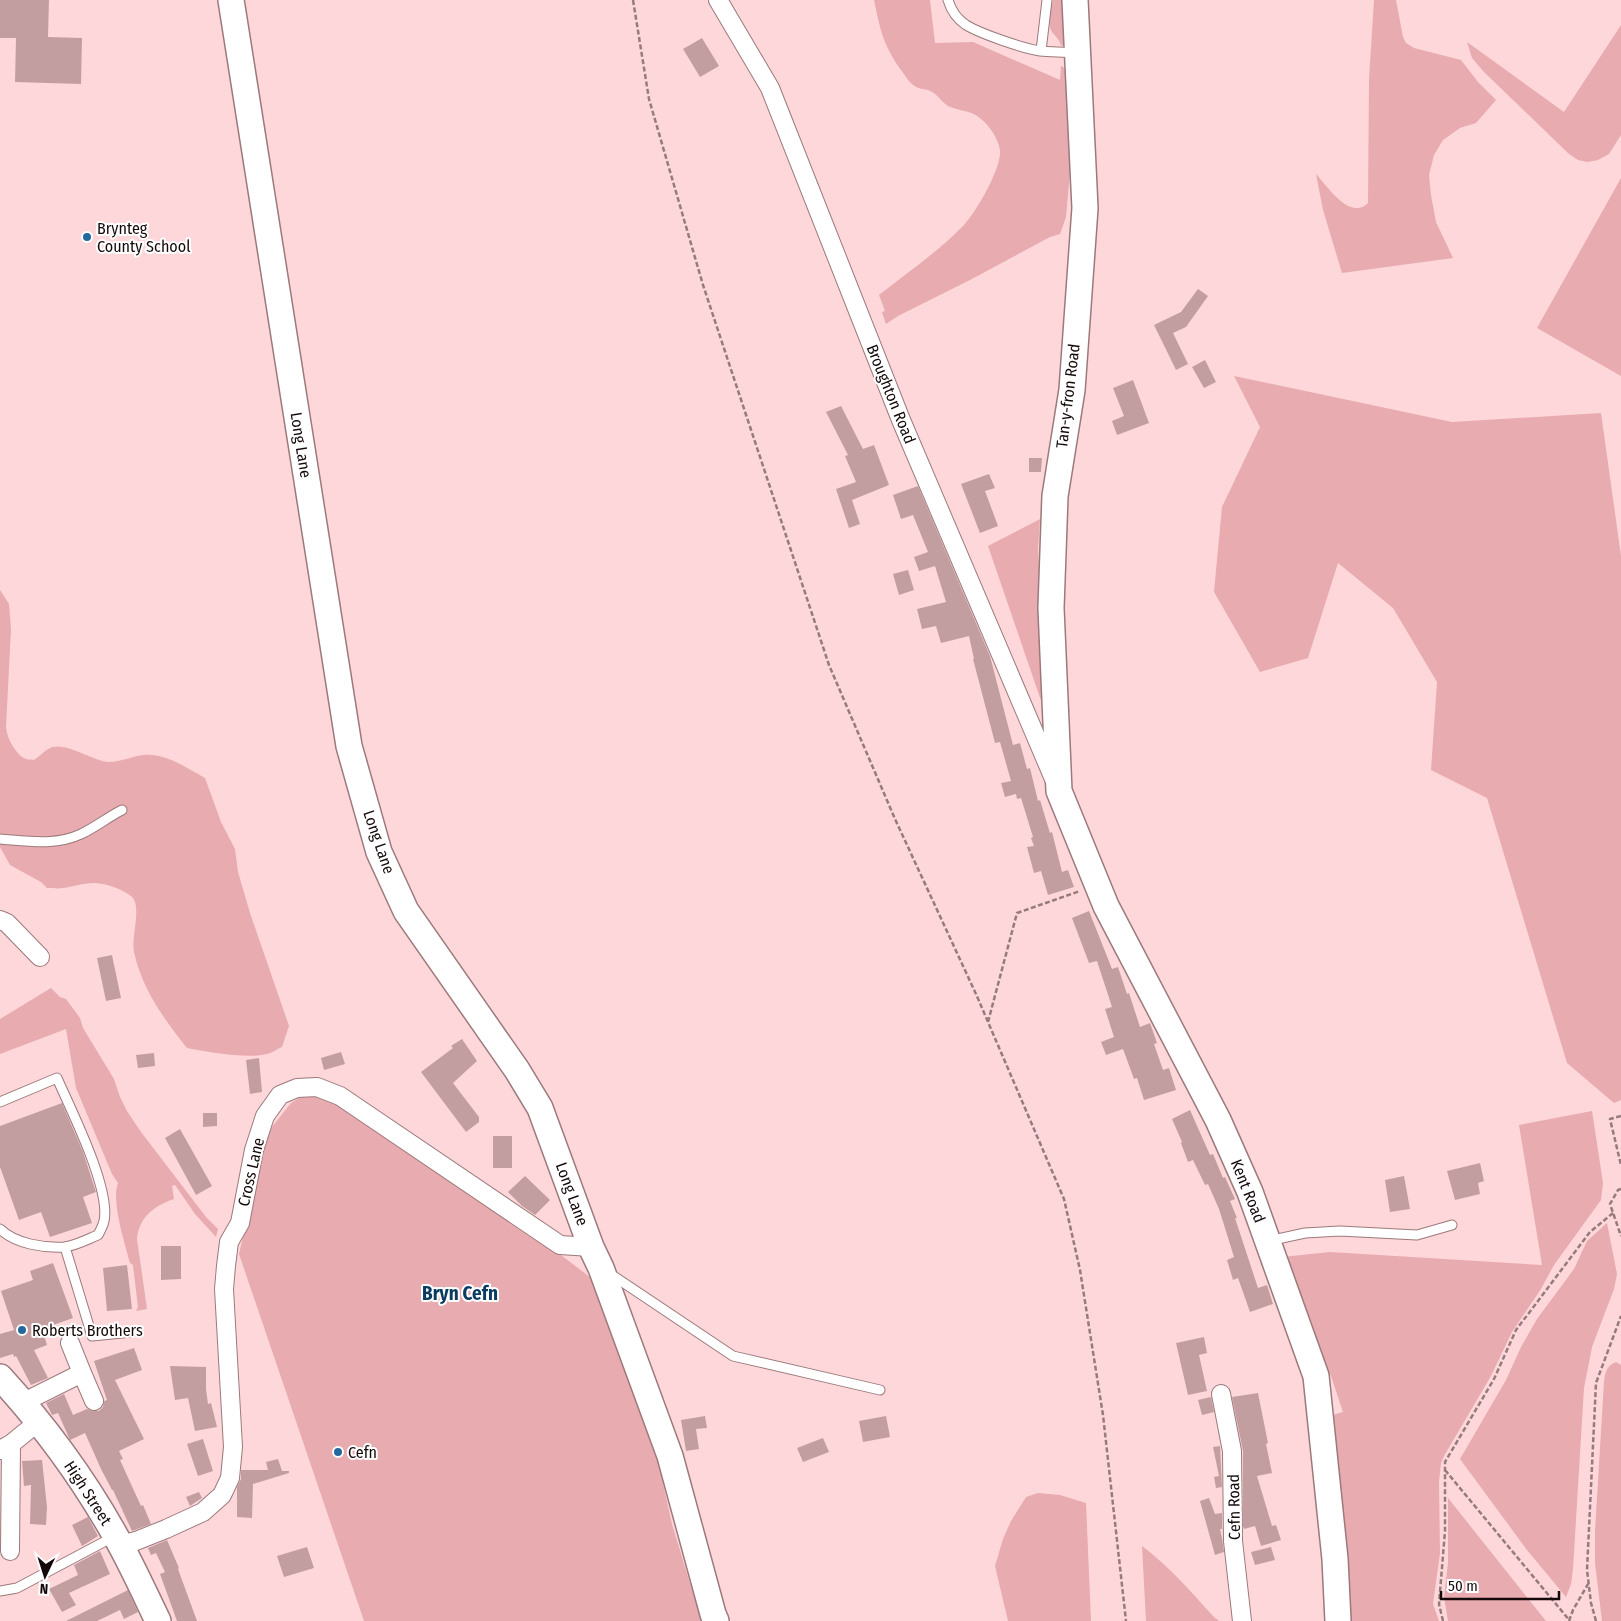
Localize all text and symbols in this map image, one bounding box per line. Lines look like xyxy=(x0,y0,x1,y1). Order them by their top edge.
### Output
place label: Brynteg County School xyxy=(97,219,190,256)
marker: Brynteg County School xyxy=(81,231,93,243)
street label: Broughton Road xyxy=(862,342,920,446)
street label: Tan-y-fron Road xyxy=(1052,343,1084,449)
street label: Long Lane xyxy=(286,411,316,479)
street label: Long Lane xyxy=(359,808,399,876)
street label: Cross Lane xyxy=(234,1136,268,1208)
street label: Kent Road xyxy=(1227,1156,1269,1226)
street label: Long Lane xyxy=(552,1160,592,1228)
district label: Bryn Cefn xyxy=(422,1282,498,1305)
place label: Roberts Brothers xyxy=(32,1321,143,1340)
marker: Roberts Brothers xyxy=(16,1324,28,1336)
place label: Cefn xyxy=(348,1443,377,1462)
marker: Cefn xyxy=(332,1446,344,1458)
street label: High Street xyxy=(60,1457,116,1529)
street label: Cefn Road xyxy=(1224,1474,1244,1540)
north arrow xyxy=(20,1551,70,1601)
scale bar xyxy=(1441,1568,1558,1600)
text: 50 m xyxy=(1448,1577,1478,1595)
text: N xyxy=(39,1580,49,1597)

